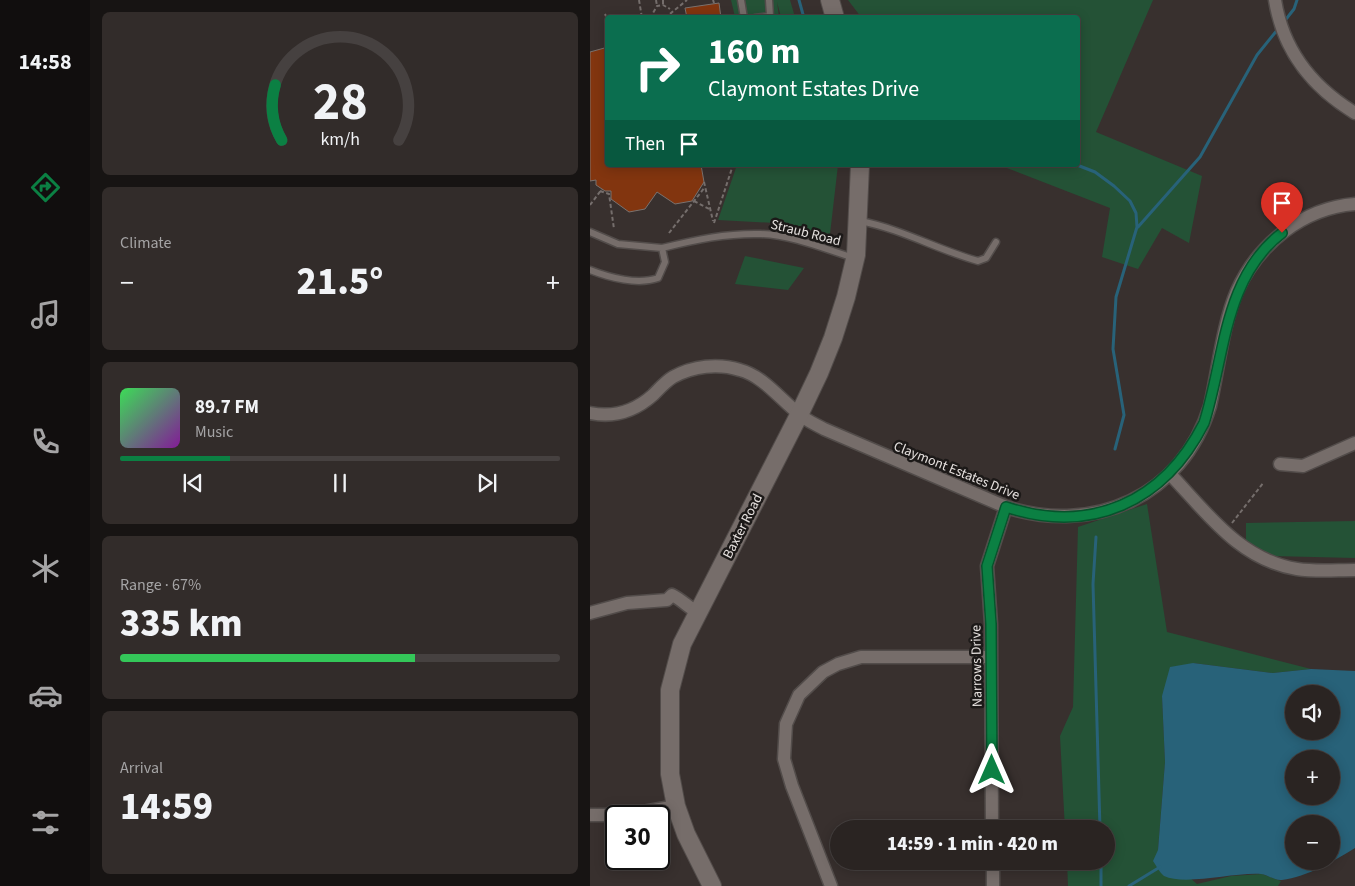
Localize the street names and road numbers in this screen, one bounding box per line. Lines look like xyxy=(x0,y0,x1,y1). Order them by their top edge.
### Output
street label: Straub Road xyxy=(769,215,843,251)
street label: Claymont Estates Drive xyxy=(891,436,1023,505)
street label: Baxter Road xyxy=(718,491,768,562)
street label: Narrows Drive xyxy=(966,625,988,707)

